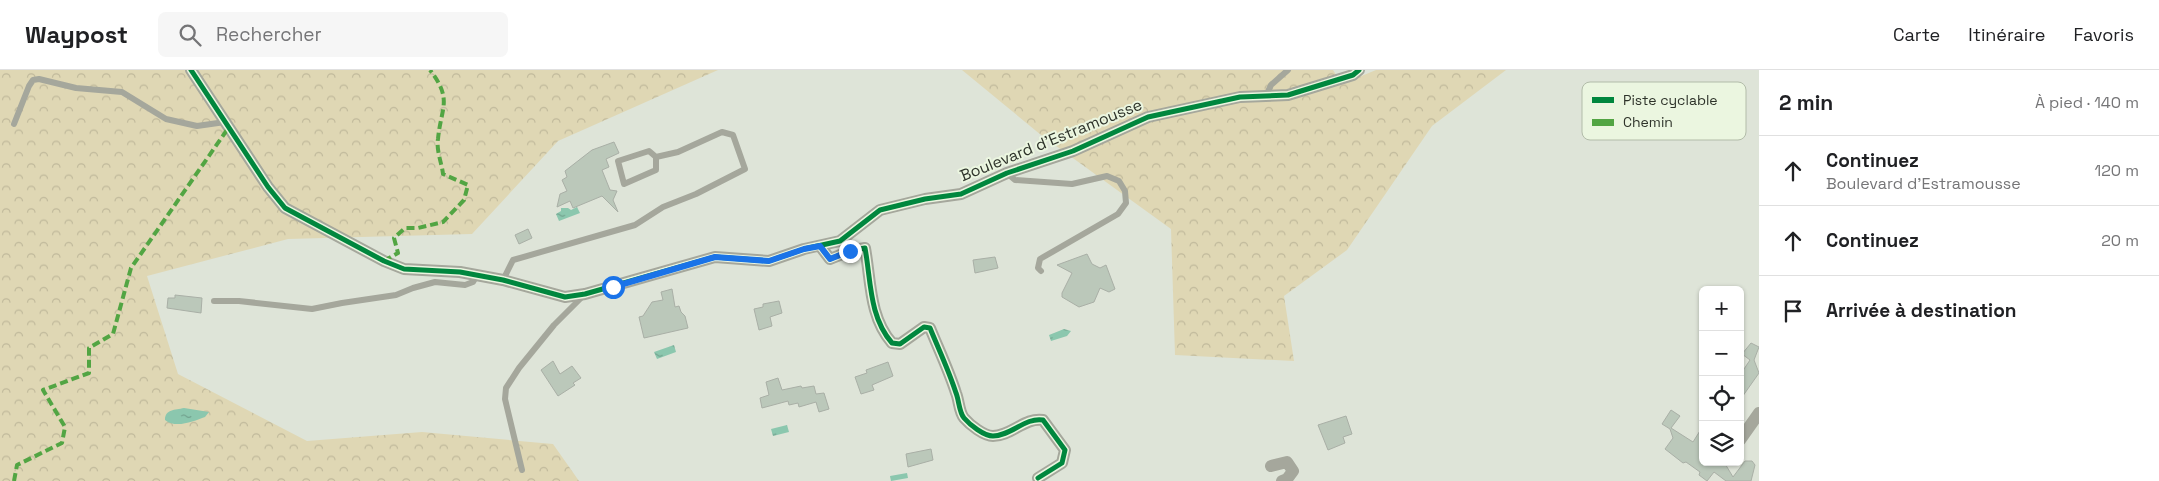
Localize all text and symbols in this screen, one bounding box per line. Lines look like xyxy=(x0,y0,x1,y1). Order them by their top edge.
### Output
search box xyxy=(158,12,508,57)
text: Waypost xyxy=(25,19,128,50)
icon: search xyxy=(176,21,204,49)
text: Rechercher xyxy=(216,22,322,47)
text: Carte xyxy=(1893,23,1940,46)
text: Itinéraire xyxy=(1968,23,2045,46)
text: Favoris xyxy=(2073,23,2134,46)
legend xyxy=(1582,82,1746,140)
text: 2 min xyxy=(1779,89,1833,116)
text: Piste cyclable xyxy=(1623,91,1718,109)
text: À pied · 140 m xyxy=(2035,92,2139,113)
street label: Boulevard d'Estramousse xyxy=(957,94,1145,186)
text: Chemin xyxy=(1623,113,1673,131)
text: Continuez xyxy=(1826,148,1919,173)
icon: ahead xyxy=(1779,157,1807,185)
text: 120 m xyxy=(2095,160,2139,181)
text: Boulevard d'Estramousse xyxy=(1826,173,2021,194)
icon: ahead xyxy=(1779,227,1807,255)
text: Continuez xyxy=(1826,228,1919,253)
text: 20 m xyxy=(2101,230,2139,251)
route end xyxy=(839,240,862,263)
route start xyxy=(602,276,625,299)
map controls xyxy=(1699,286,1744,466)
button: + xyxy=(1699,286,1744,331)
icon: arrive xyxy=(1779,297,1807,325)
text: Arrivée à destination xyxy=(1826,298,2016,323)
button: − xyxy=(1699,331,1744,376)
button: locate xyxy=(1699,376,1744,421)
button: layers xyxy=(1699,421,1744,466)

